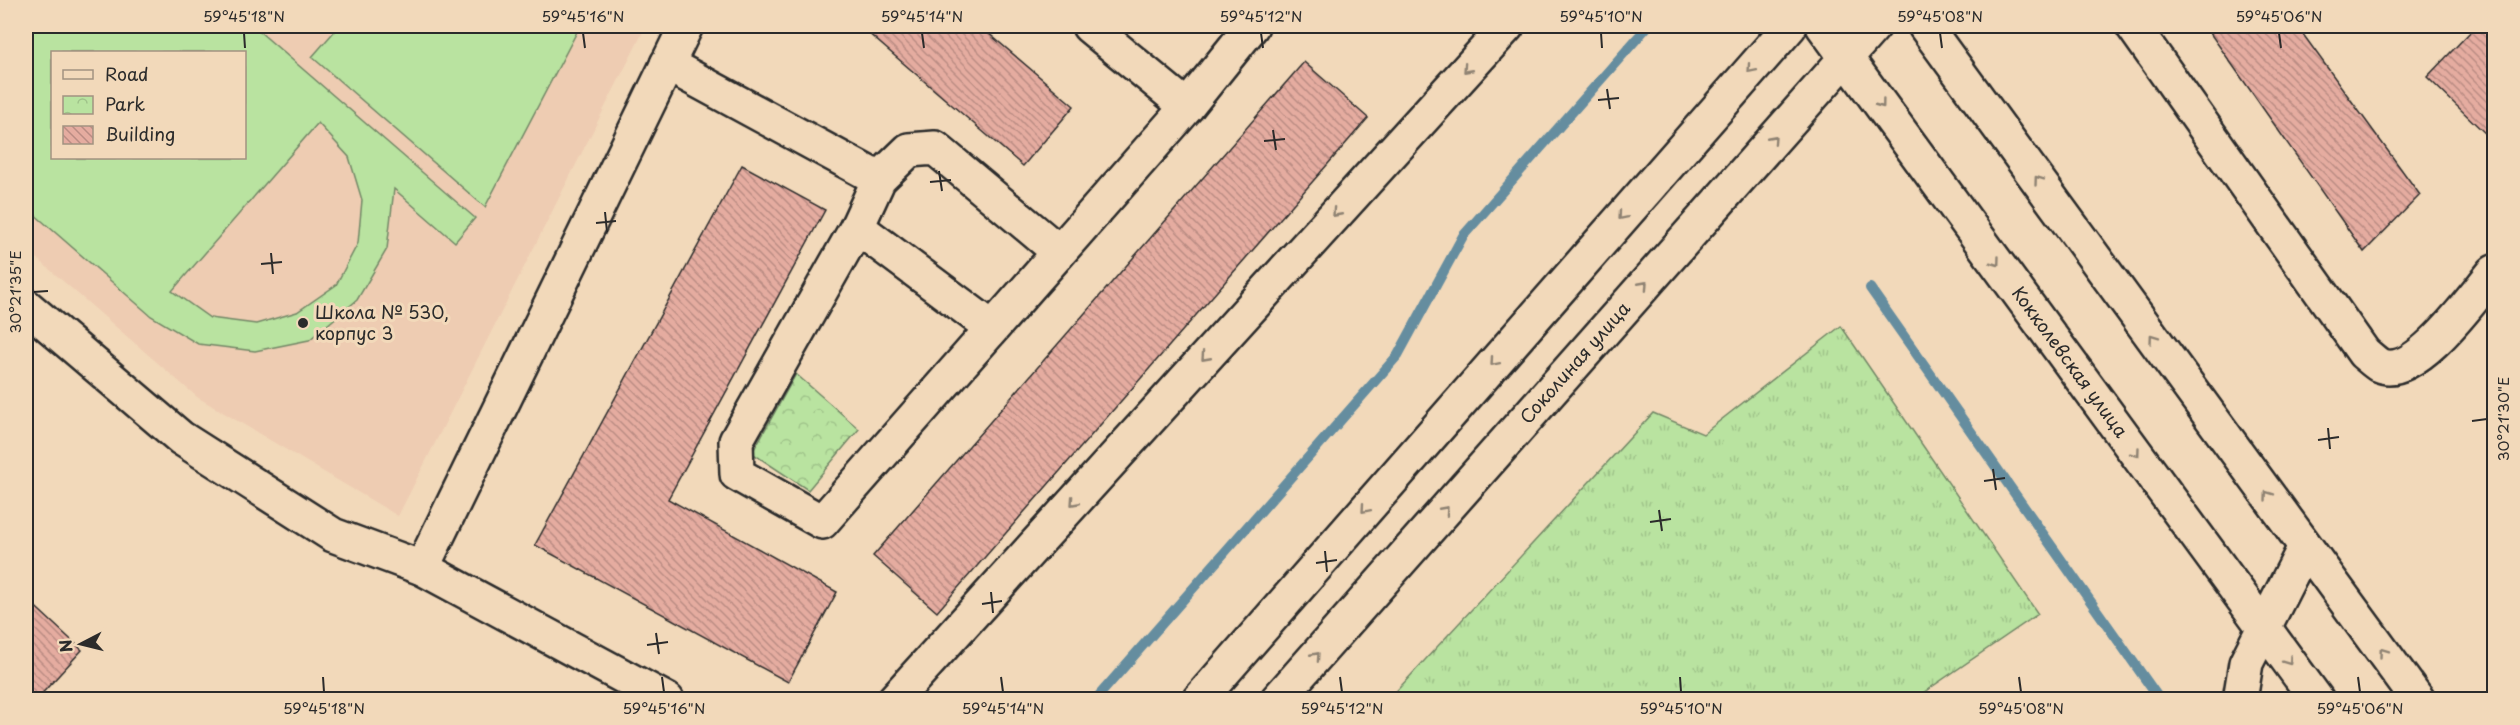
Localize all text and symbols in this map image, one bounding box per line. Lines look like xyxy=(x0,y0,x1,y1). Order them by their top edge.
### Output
text: 59°45'18"N xyxy=(203,4,285,27)
text: 59°45'16"N xyxy=(542,4,624,27)
text: 59°45'14"N xyxy=(881,4,963,27)
text: 59°45'12"N xyxy=(1219,4,1303,27)
text: 59°45'10"N xyxy=(1559,4,1643,27)
text: 59°45'08"N xyxy=(1897,4,1983,27)
text: 59°45'06"N xyxy=(2236,4,2322,27)
legend xyxy=(51,51,246,159)
text: Road xyxy=(105,60,149,87)
one-way arrow xyxy=(1463,62,1474,72)
one-way arrow xyxy=(1747,63,1758,73)
text: Park xyxy=(105,90,145,117)
one-way arrow xyxy=(1873,98,1884,109)
text: Building xyxy=(105,120,175,147)
one-way arrow xyxy=(1766,136,1777,146)
one-way arrow xyxy=(2034,176,2045,187)
one-way arrow xyxy=(1332,206,1343,217)
one-way arrow xyxy=(1618,209,1629,220)
text: 30°21'35"E xyxy=(3,250,26,334)
one-way arrow xyxy=(1989,255,2000,266)
street label: Кокколевская улица xyxy=(2006,280,2136,443)
one-way arrow xyxy=(1637,281,1648,292)
street label: Соколиная улица xyxy=(1513,295,1636,429)
place label: Школа № 530, корпус 3 xyxy=(315,298,449,346)
marker: Школа № 530, корпус 3 xyxy=(296,316,310,330)
one-way arrow xyxy=(2149,333,2160,344)
one-way arrow xyxy=(1201,351,1212,361)
one-way arrow xyxy=(1490,356,1501,366)
text: 30°21'30"E xyxy=(2491,377,2514,461)
one-way arrow xyxy=(2129,446,2140,457)
one-way arrow xyxy=(2264,491,2275,502)
one-way arrow xyxy=(1070,495,1081,505)
one-way arrow xyxy=(1361,502,1372,513)
one-way arrow xyxy=(1438,506,1449,517)
north arrow xyxy=(51,614,111,674)
text: N xyxy=(52,638,78,654)
one-way arrow xyxy=(2379,648,2390,659)
one-way arrow xyxy=(1309,652,1320,663)
one-way arrow xyxy=(2281,654,2292,665)
text: 59°45'18"N xyxy=(283,696,365,719)
text: 59°45'16"N xyxy=(623,696,705,719)
text: 59°45'14"N xyxy=(962,696,1044,719)
text: 59°45'12"N xyxy=(1300,696,1384,719)
text: 59°45'10"N xyxy=(1639,696,1723,719)
text: 59°45'08"N xyxy=(1978,696,2064,719)
text: 59°45'06"N xyxy=(2317,696,2403,719)

